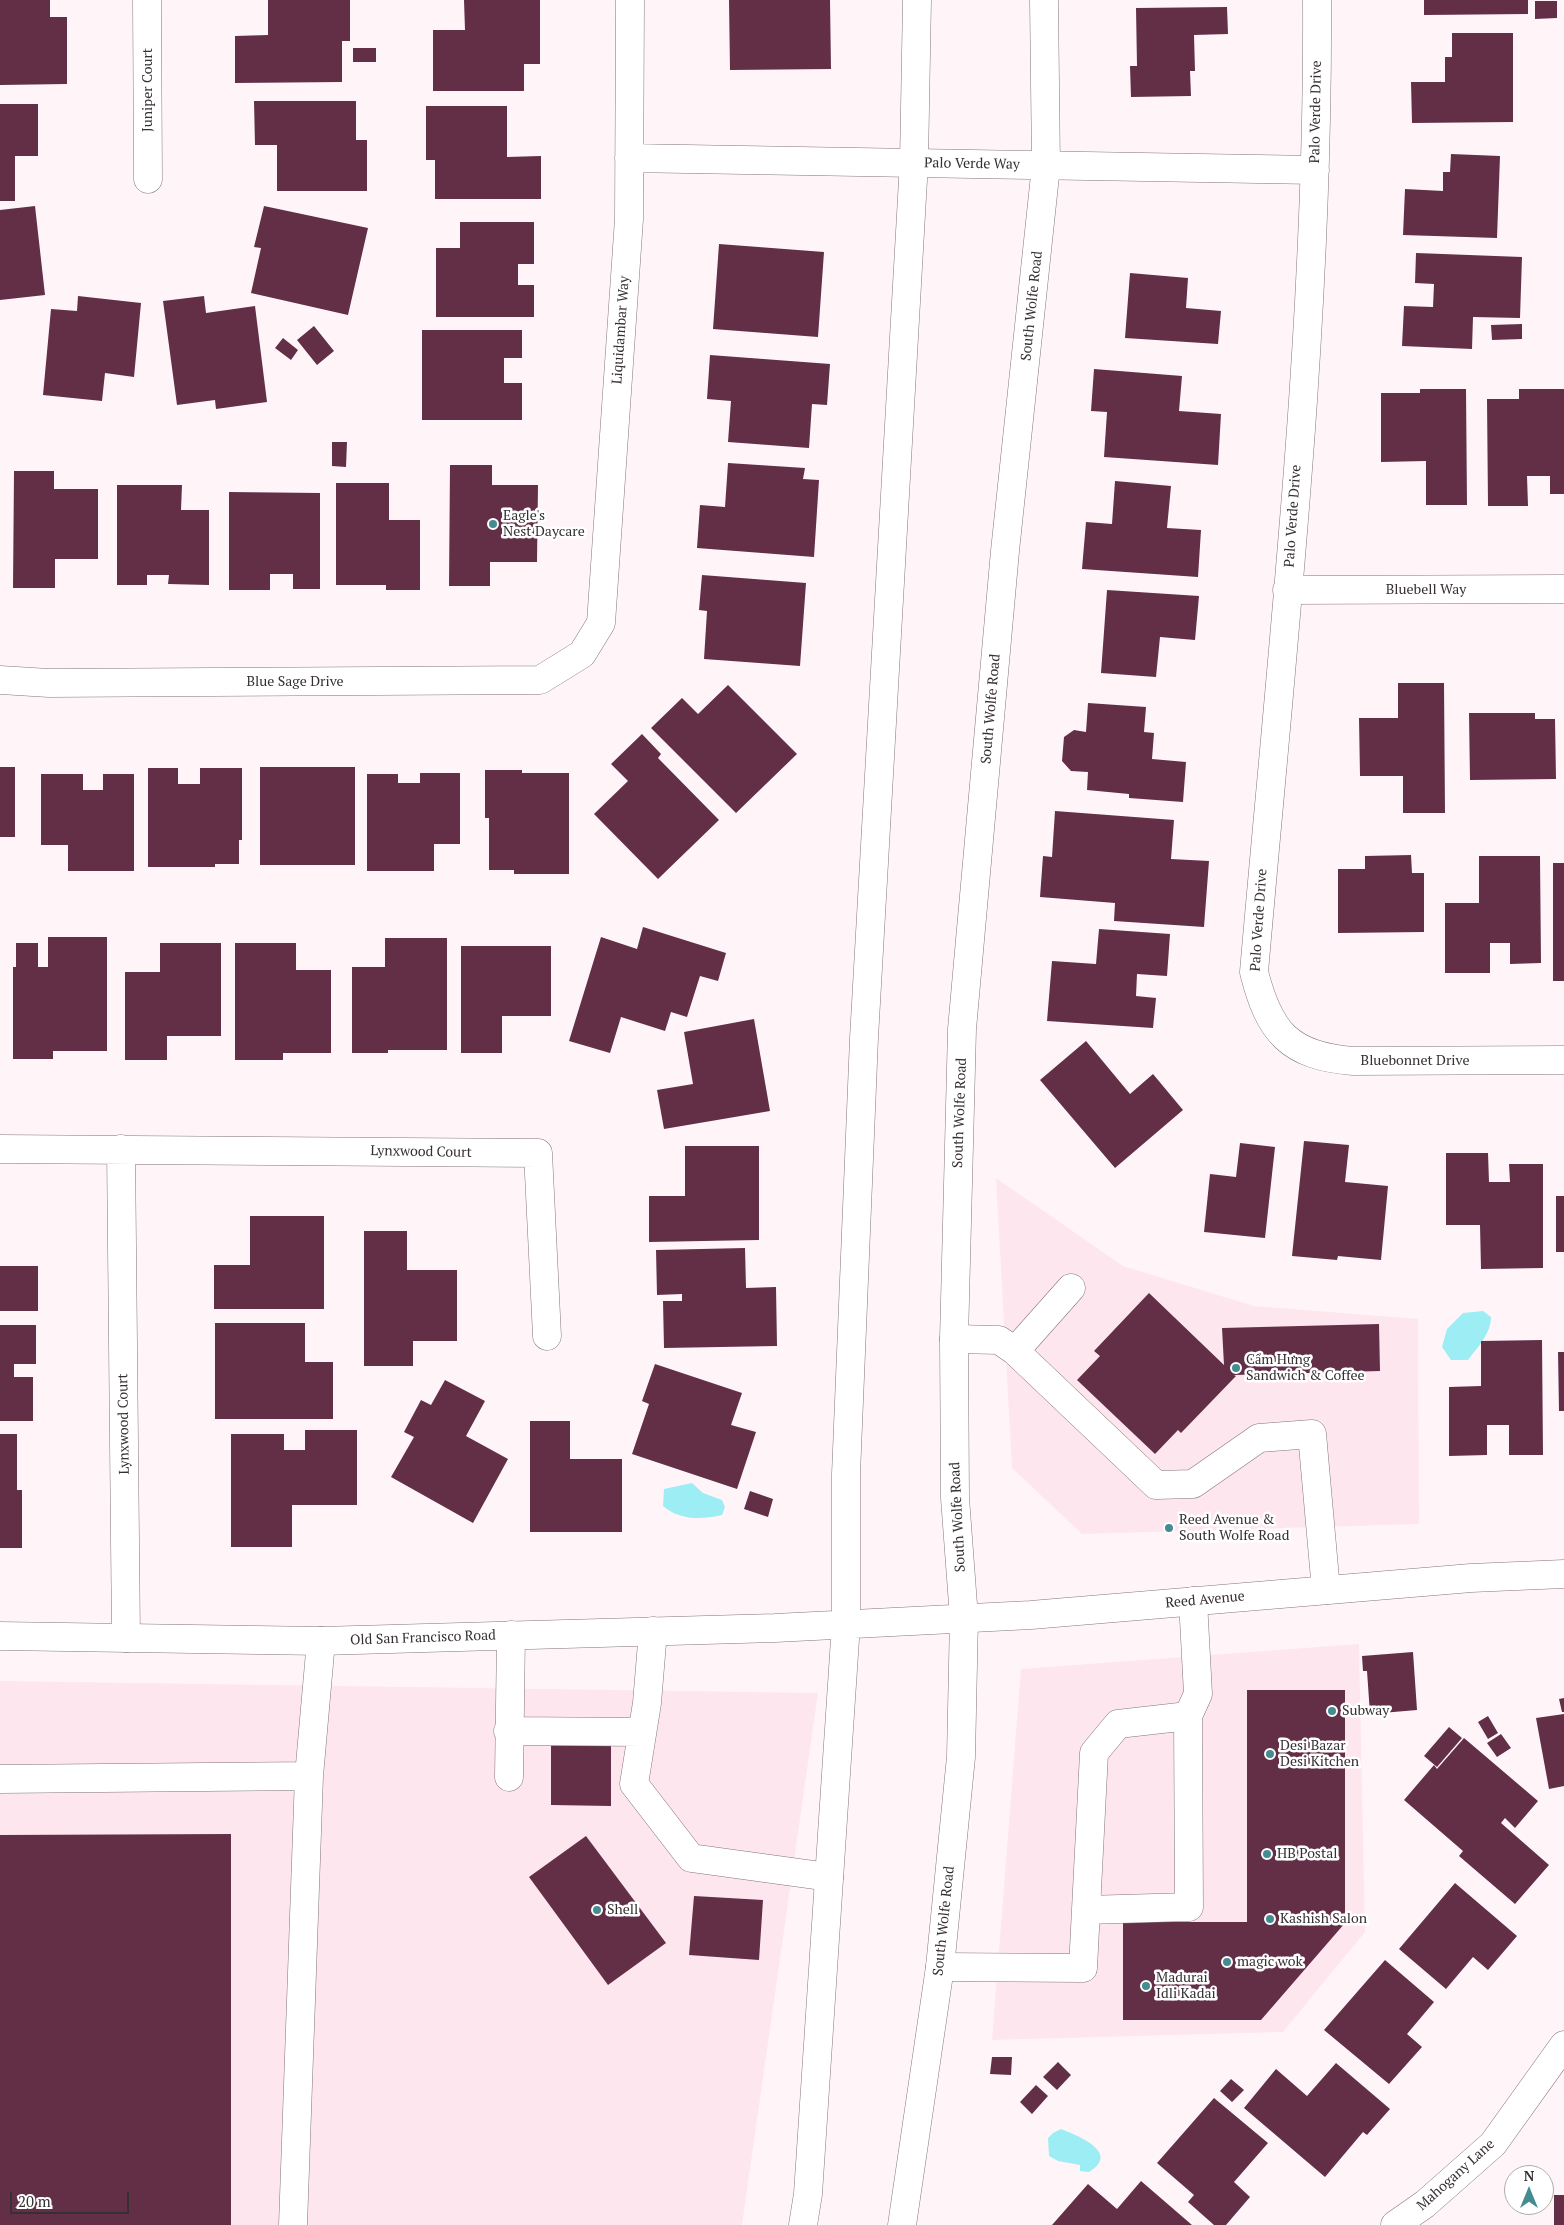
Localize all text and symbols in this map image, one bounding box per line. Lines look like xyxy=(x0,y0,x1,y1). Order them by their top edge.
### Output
street label: Juniper Court xyxy=(140,48,156,132)
street label: Palo Verde Drive xyxy=(1307,60,1325,164)
street label: Palo Verde Way xyxy=(924,155,1020,173)
street label: South Wolfe Road xyxy=(1018,250,1046,362)
street label: Liquidambar Way xyxy=(609,275,633,385)
street label: Palo Verde Drive xyxy=(1281,464,1305,568)
place label: Eagle's Nest Daycare xyxy=(503,508,585,540)
marker: Eagle's Nest Daycare xyxy=(487,518,499,530)
street label: Bluebell Way xyxy=(1386,582,1466,598)
street label: South Wolfe Road xyxy=(978,653,1004,765)
street label: Blue Sage Drive xyxy=(246,674,344,690)
street label: Palo Verde Drive xyxy=(1247,868,1271,972)
street label: Bluebonnet Drive xyxy=(1361,1053,1469,1069)
street label: South Wolfe Road xyxy=(950,1058,970,1168)
street label: Lynxwood Court xyxy=(370,1143,472,1161)
place label: Cẩm Hưng Sandwich & Coffee xyxy=(1246,1352,1365,1384)
marker: Cẩm Hưng Sandwich & Coffee xyxy=(1230,1362,1242,1374)
street label: Lynxwood Court xyxy=(115,1373,133,1475)
street label: South Wolfe Road xyxy=(947,1461,969,1573)
place label: Reed Avenue & South Wolfe Road xyxy=(1179,1512,1289,1544)
marker: Reed Avenue & South Wolfe Road xyxy=(1163,1522,1175,1534)
street label: Reed Avenue xyxy=(1165,1588,1245,1612)
street label: Old San Francisco Road xyxy=(350,1627,496,1649)
place label: Subway xyxy=(1342,1703,1389,1719)
marker: Subway xyxy=(1326,1705,1338,1717)
place label: Desi Bazar Desi Kitchen xyxy=(1280,1738,1359,1770)
marker: Desi Bazar Desi Kitchen xyxy=(1264,1748,1276,1760)
place label: HB Postal xyxy=(1277,1846,1337,1862)
marker: HB Postal xyxy=(1261,1848,1273,1860)
street label: South Wolfe Road xyxy=(930,1865,958,1977)
place label: Shell xyxy=(607,1902,638,1918)
marker: Shell xyxy=(591,1904,603,1916)
place label: Kashish Salon xyxy=(1280,1911,1367,1927)
marker: Kashish Salon xyxy=(1264,1913,1276,1925)
place label: magic wok xyxy=(1237,1954,1303,1970)
marker: magic wok xyxy=(1221,1956,1233,1968)
place label: Madurai Idli Kadai xyxy=(1156,1970,1216,2002)
marker: Madurai Idli Kadai xyxy=(1140,1980,1152,1992)
street label: Mahogany Lane xyxy=(1414,2136,1498,2214)
north arrow xyxy=(1504,2165,1554,2215)
text: N xyxy=(1524,2166,1534,2185)
scale bar xyxy=(12,2182,131,2214)
text: 20 m xyxy=(18,2191,51,2211)

